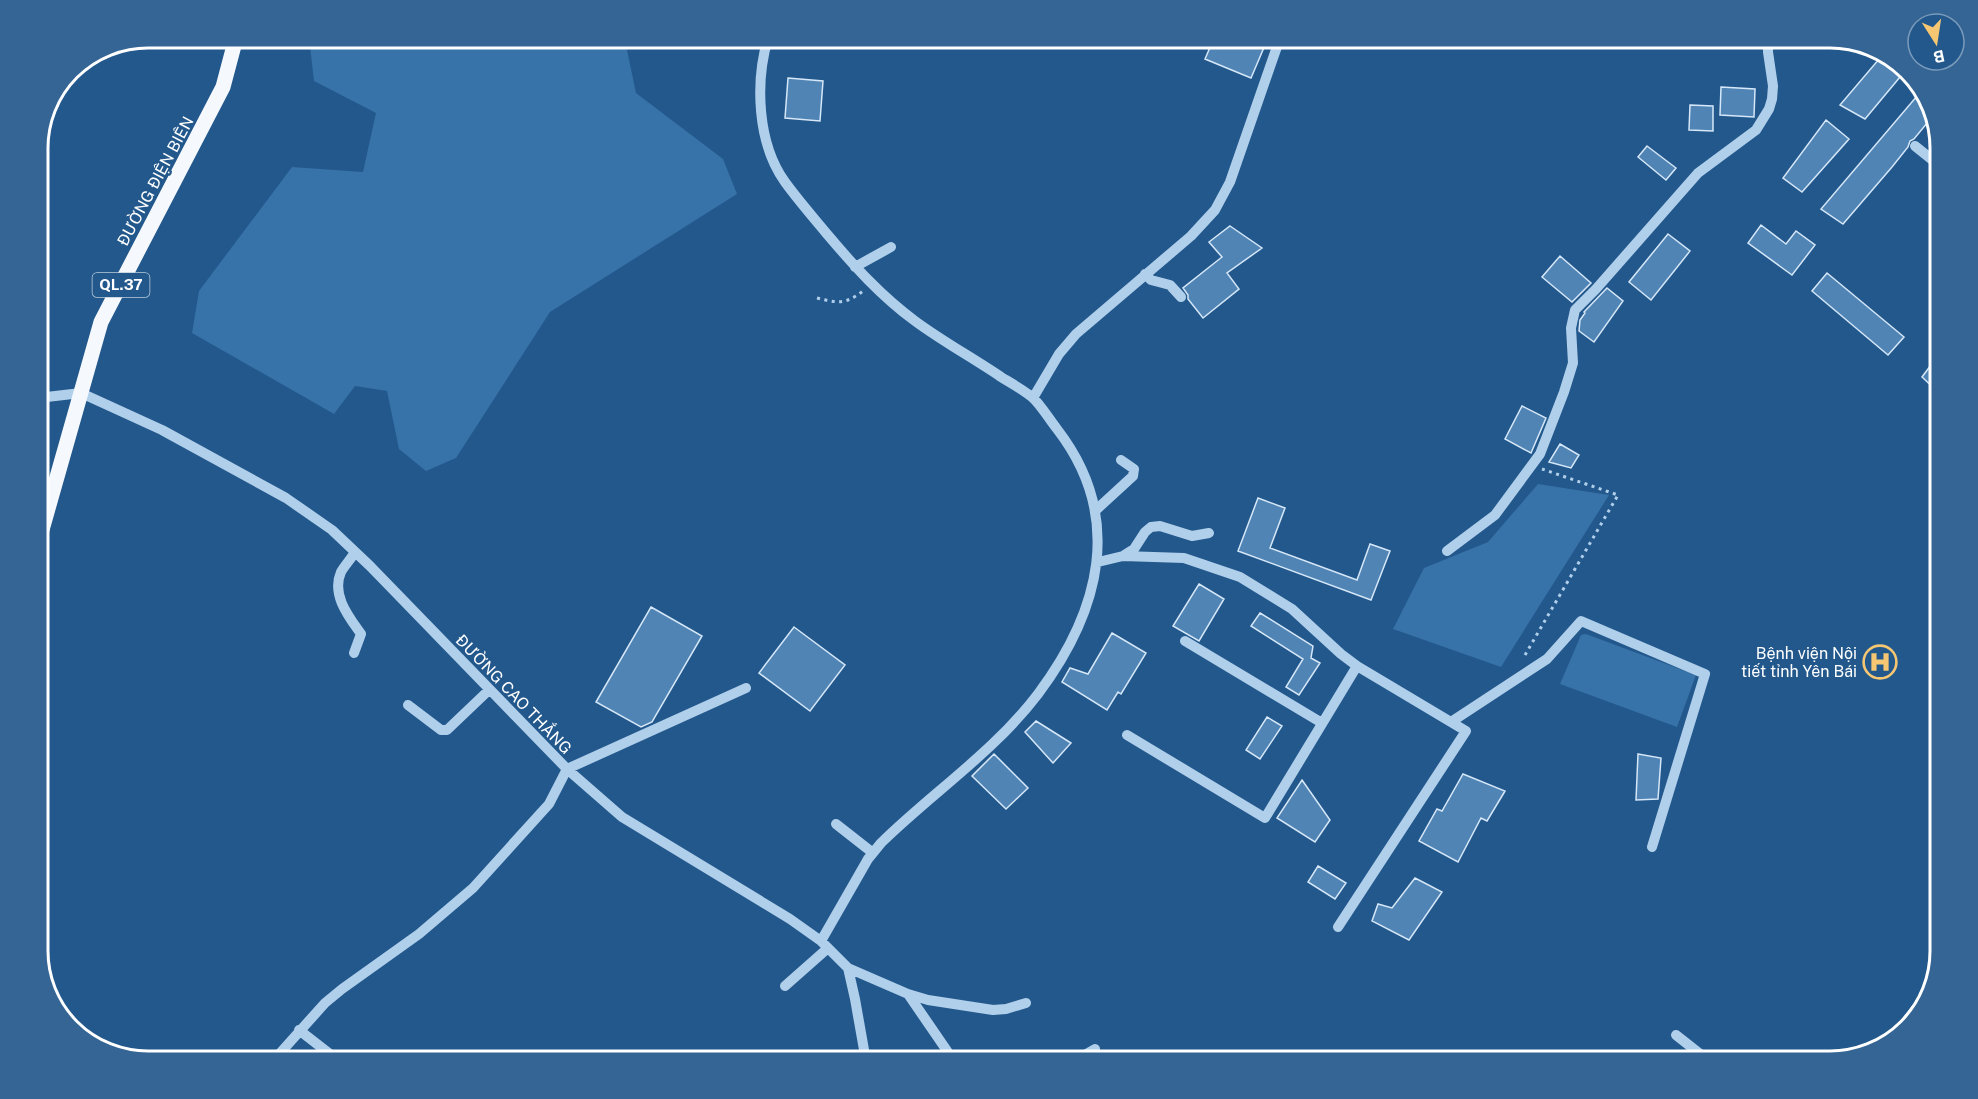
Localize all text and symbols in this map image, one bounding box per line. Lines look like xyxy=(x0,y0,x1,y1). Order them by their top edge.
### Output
north arrow xyxy=(1906,12,1966,72)
text: B xyxy=(1932,46,1946,67)
street label: ĐƯỜNG ĐIỆN BIÊN xyxy=(112,113,198,249)
road number: QL.37 xyxy=(92,273,150,297)
street label: ĐƯỜNG CAO THẮNG xyxy=(452,629,578,758)
place label: Bệnh viện Nội tiết tỉnh Yên Bái xyxy=(1741,644,1857,681)
hospital icon: Bệnh viện Nội tiết tỉnh Yên Bái xyxy=(1862,644,1898,680)

